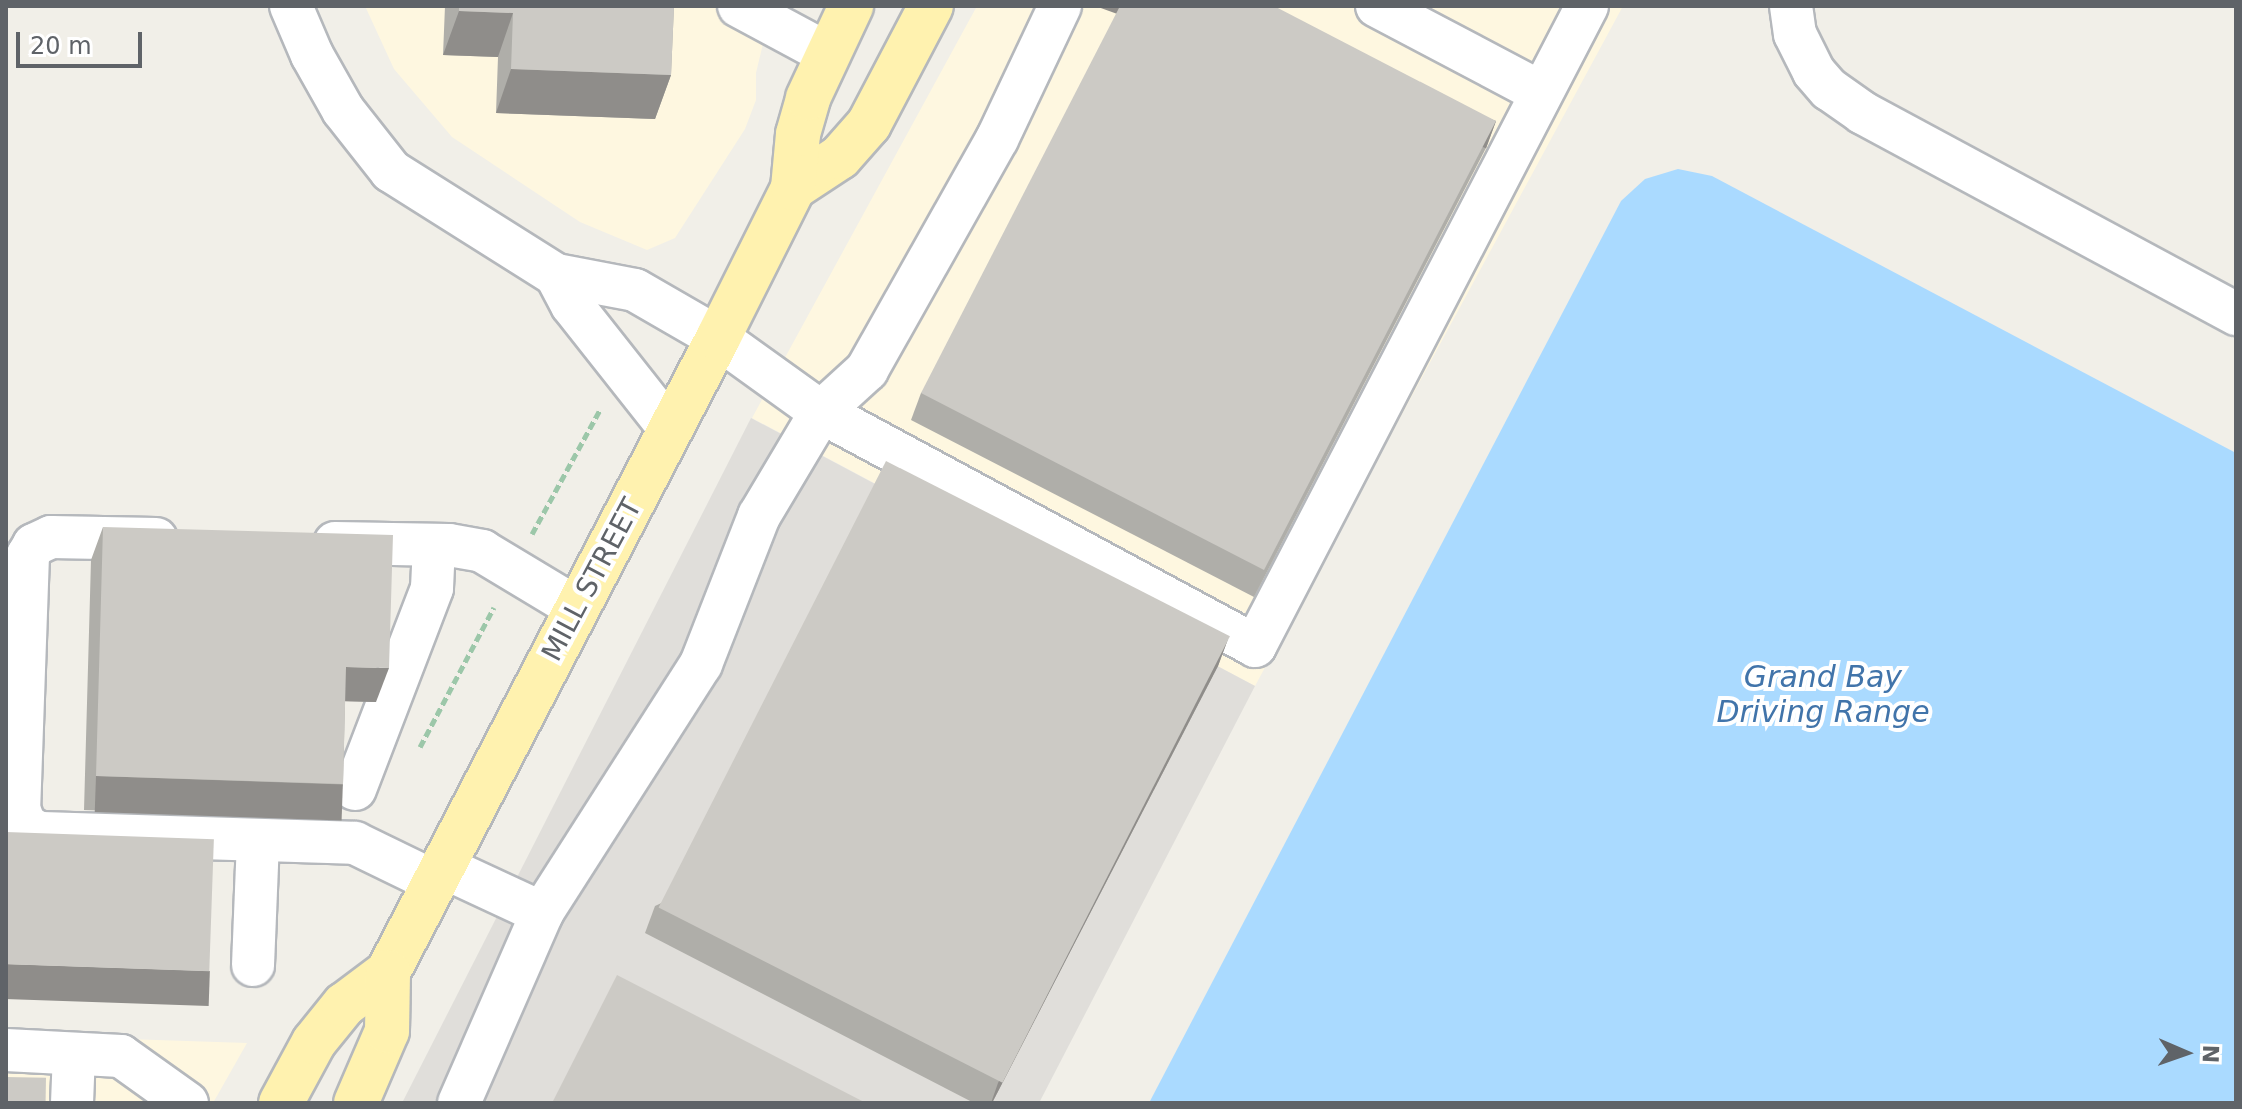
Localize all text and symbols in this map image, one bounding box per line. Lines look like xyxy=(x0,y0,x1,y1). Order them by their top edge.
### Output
scale bar xyxy=(20,16,146,66)
text: 20 m xyxy=(30,32,92,60)
street label: MILL STREET xyxy=(535,493,649,667)
water label: Grand Bay Driving Range xyxy=(1716,659,1930,730)
north arrow xyxy=(2146,1013,2226,1093)
text: N xyxy=(2198,1044,2223,1063)

